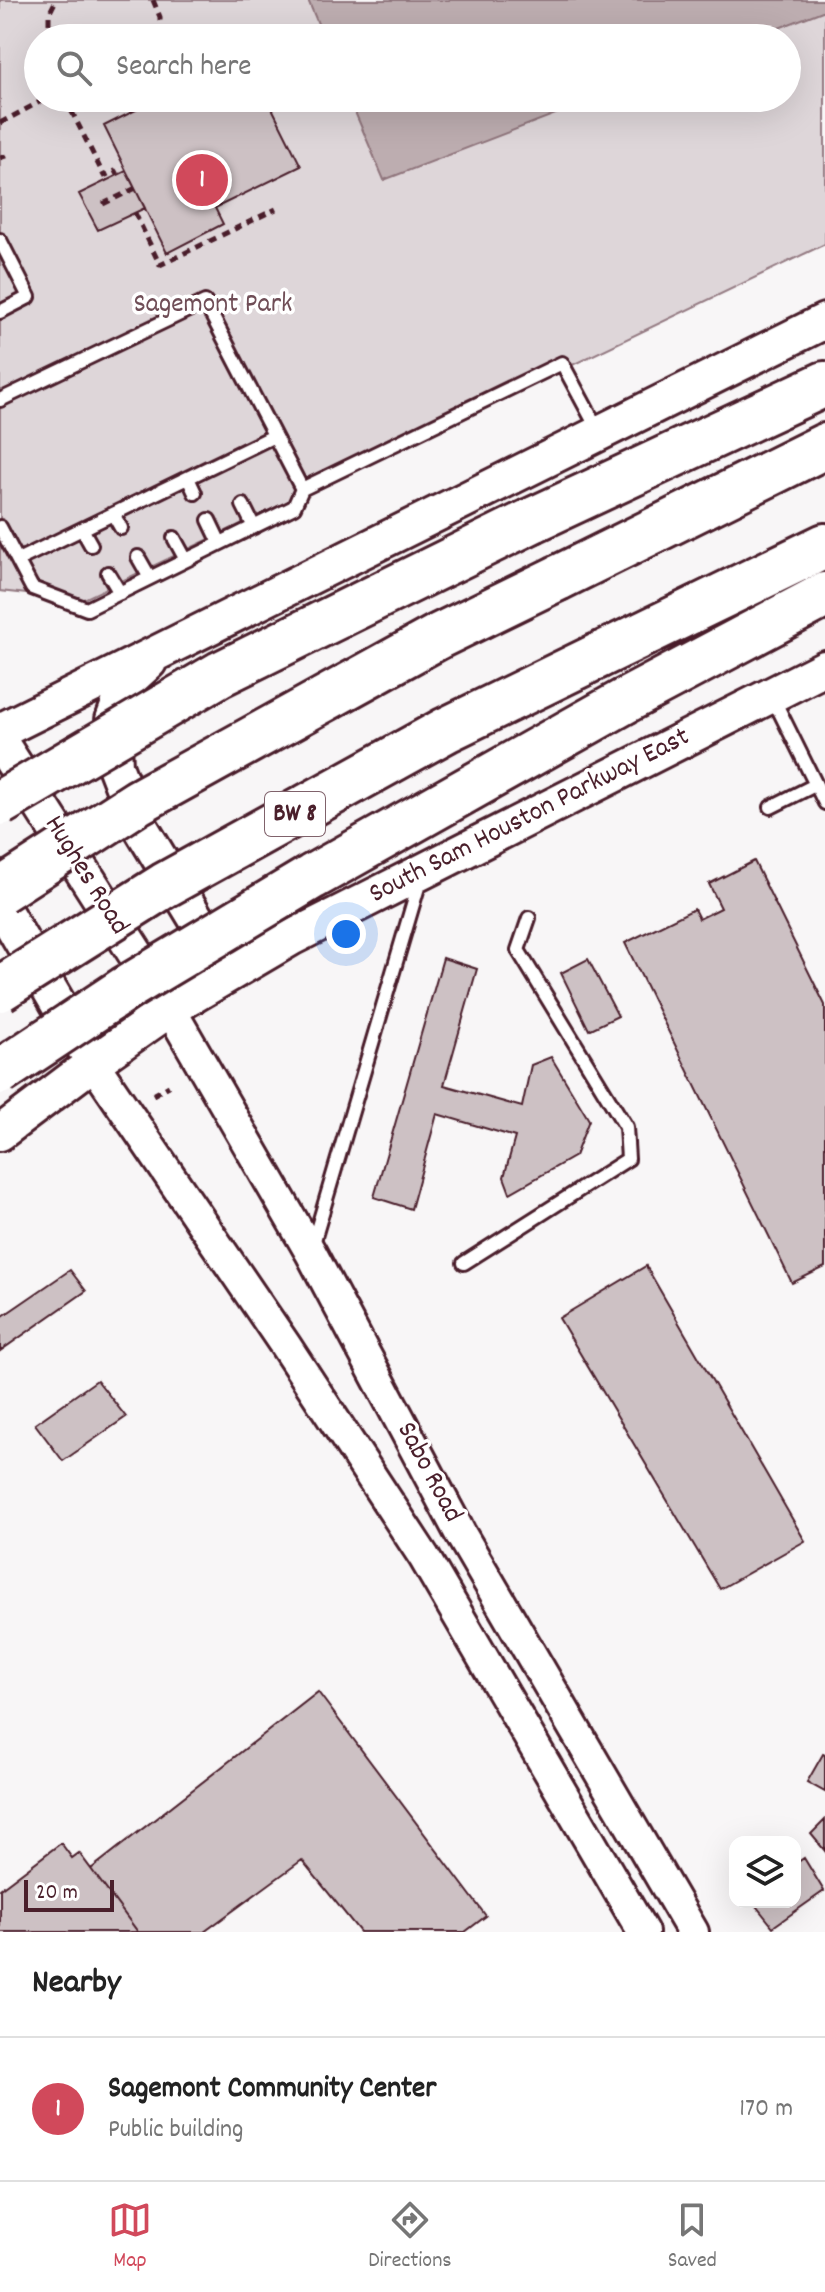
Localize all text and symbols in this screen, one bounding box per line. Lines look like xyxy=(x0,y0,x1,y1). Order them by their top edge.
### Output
search box xyxy=(24,24,801,112)
icon: search xyxy=(52,46,96,90)
text: Search here xyxy=(116,47,252,90)
pin: 1 xyxy=(176,150,228,210)
park label: Sagemont Park xyxy=(133,286,293,326)
street label: South Sam Houston Parkway East xyxy=(363,719,697,915)
road number: BW 8 xyxy=(265,792,325,836)
street label: Hughes Road xyxy=(32,808,138,944)
your location xyxy=(326,914,366,954)
street label: Sabo Road xyxy=(385,1416,471,1530)
map controls xyxy=(729,1836,801,1908)
button: layers xyxy=(729,1836,801,1908)
scale bar xyxy=(24,1876,114,1912)
text: 20 m xyxy=(36,1878,78,1909)
text: Nearby xyxy=(32,1960,121,2009)
text: Sagemont Community Center xyxy=(108,2069,436,2112)
text: 1 xyxy=(55,2091,61,2128)
text: 170 m xyxy=(739,2091,793,2128)
text: Public building xyxy=(108,2112,243,2149)
tab: Map xyxy=(108,2198,152,2277)
tab: Directions xyxy=(368,2198,452,2277)
tab: Saved xyxy=(668,2198,717,2277)

